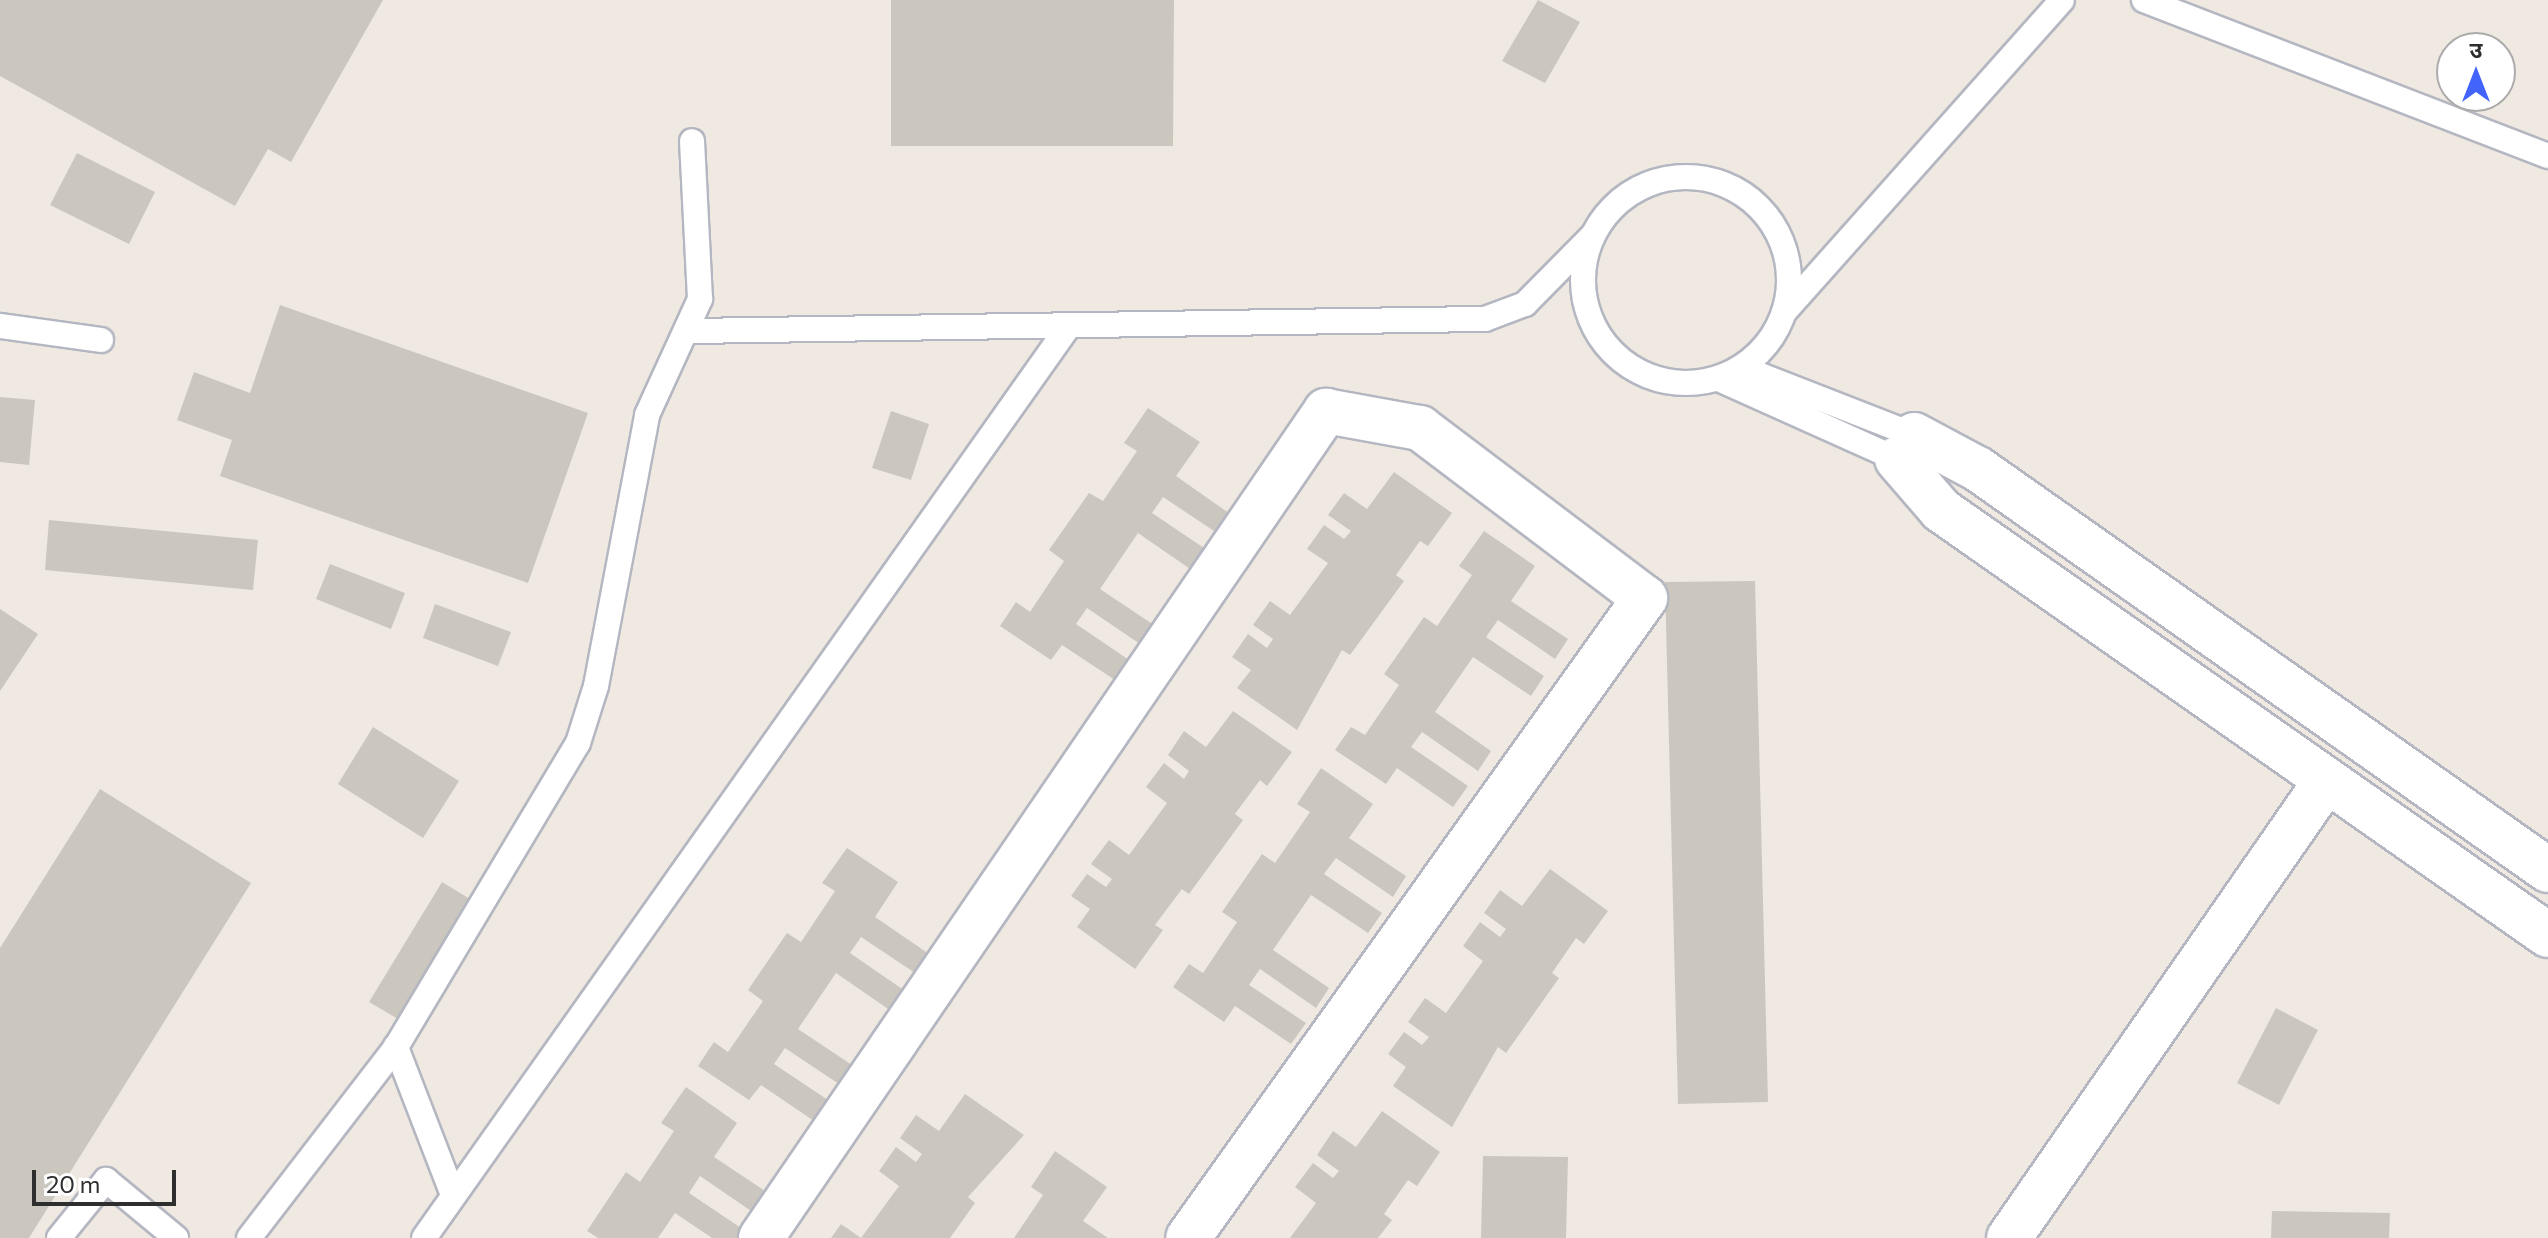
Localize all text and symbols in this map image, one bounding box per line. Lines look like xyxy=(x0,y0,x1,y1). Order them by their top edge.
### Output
north arrow xyxy=(2436,32,2516,112)
text: उ xyxy=(2470,36,2482,63)
scale bar xyxy=(36,1154,180,1204)
text: 20 m xyxy=(46,1169,100,1198)

